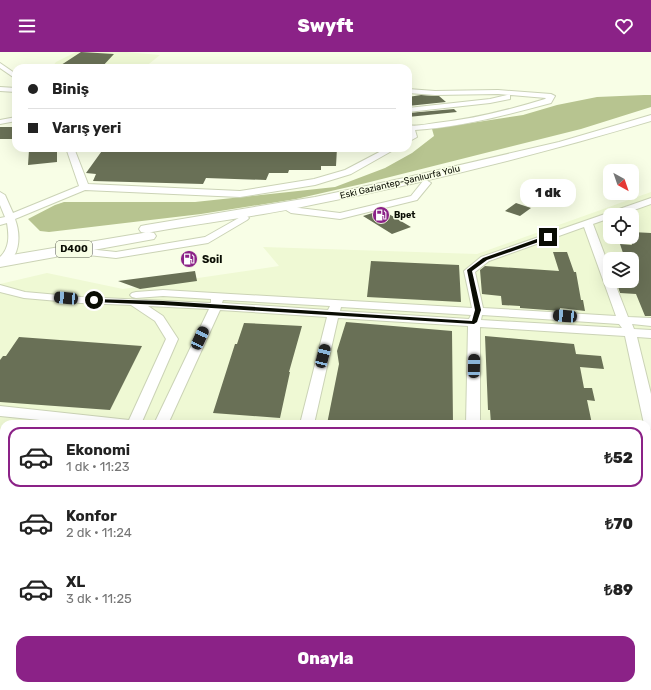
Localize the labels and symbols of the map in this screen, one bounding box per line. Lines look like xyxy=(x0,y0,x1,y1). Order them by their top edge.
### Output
street label: Eski Gaziantep-Şanlıurfa Yolu xyxy=(339,163,461,201)
north arrow xyxy=(603,164,639,200)
callout: 1 dk xyxy=(520,179,576,207)
fuel station icon: Bpet xyxy=(371,205,391,225)
place label: Bpet xyxy=(394,210,416,220)
route end xyxy=(539,228,557,246)
road number: D400 xyxy=(56,241,92,257)
fuel station icon: Soil xyxy=(179,249,199,269)
place label: Soil xyxy=(202,253,222,266)
car xyxy=(54,291,78,305)
route start xyxy=(85,291,103,309)
car xyxy=(553,309,577,323)
car xyxy=(189,325,211,351)
car xyxy=(314,343,332,369)
car xyxy=(468,354,480,378)

